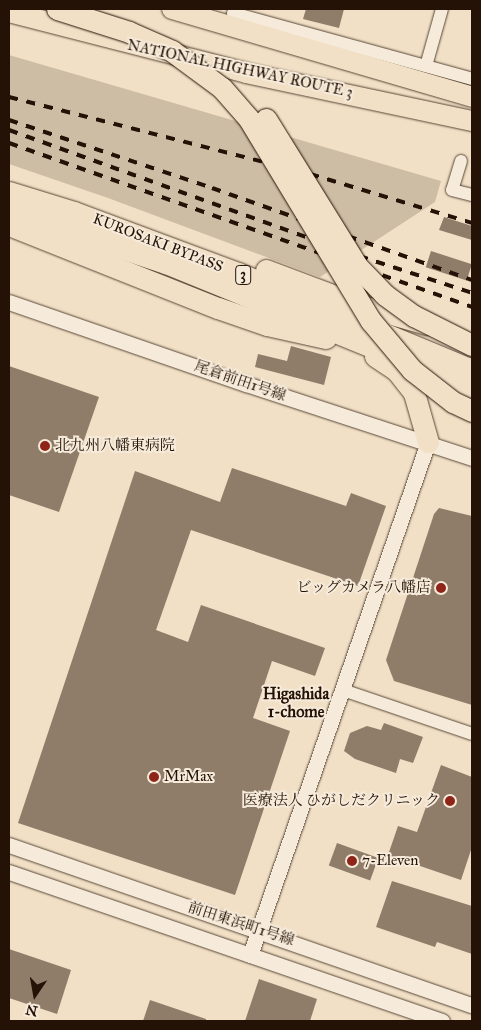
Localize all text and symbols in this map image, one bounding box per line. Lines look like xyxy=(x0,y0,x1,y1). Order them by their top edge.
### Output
street label: NATIONAL HIGHWAY ROUTE 3 xyxy=(126,36,354,102)
street label: KUROSAKI BYPASS xyxy=(90,210,226,276)
road number: 3 xyxy=(234,264,252,286)
street label: 尾倉前田1号線 xyxy=(192,357,288,405)
place label: 北九州八幡東病院 xyxy=(55,437,175,455)
marker: 北九州八幡東病院 xyxy=(39,440,51,452)
place label: ビッグカメラ八幡店 xyxy=(296,579,431,597)
marker: ビッグカメラ八幡店 xyxy=(435,582,447,594)
district label: Higashida 1-chome xyxy=(263,684,329,722)
place label: MrMax xyxy=(164,768,213,786)
marker: MrMax xyxy=(148,771,160,783)
place label: 医療法人 ひがしだクリニック xyxy=(242,792,440,810)
marker: 医療法人 ひがしだクリニック xyxy=(444,795,456,807)
place label: 7-Eleven xyxy=(362,852,418,870)
marker: 7-Eleven xyxy=(346,855,358,867)
street label: 前田東浜町1号線 xyxy=(185,898,297,950)
north arrow xyxy=(10,970,60,1020)
text: N xyxy=(24,1001,39,1020)

